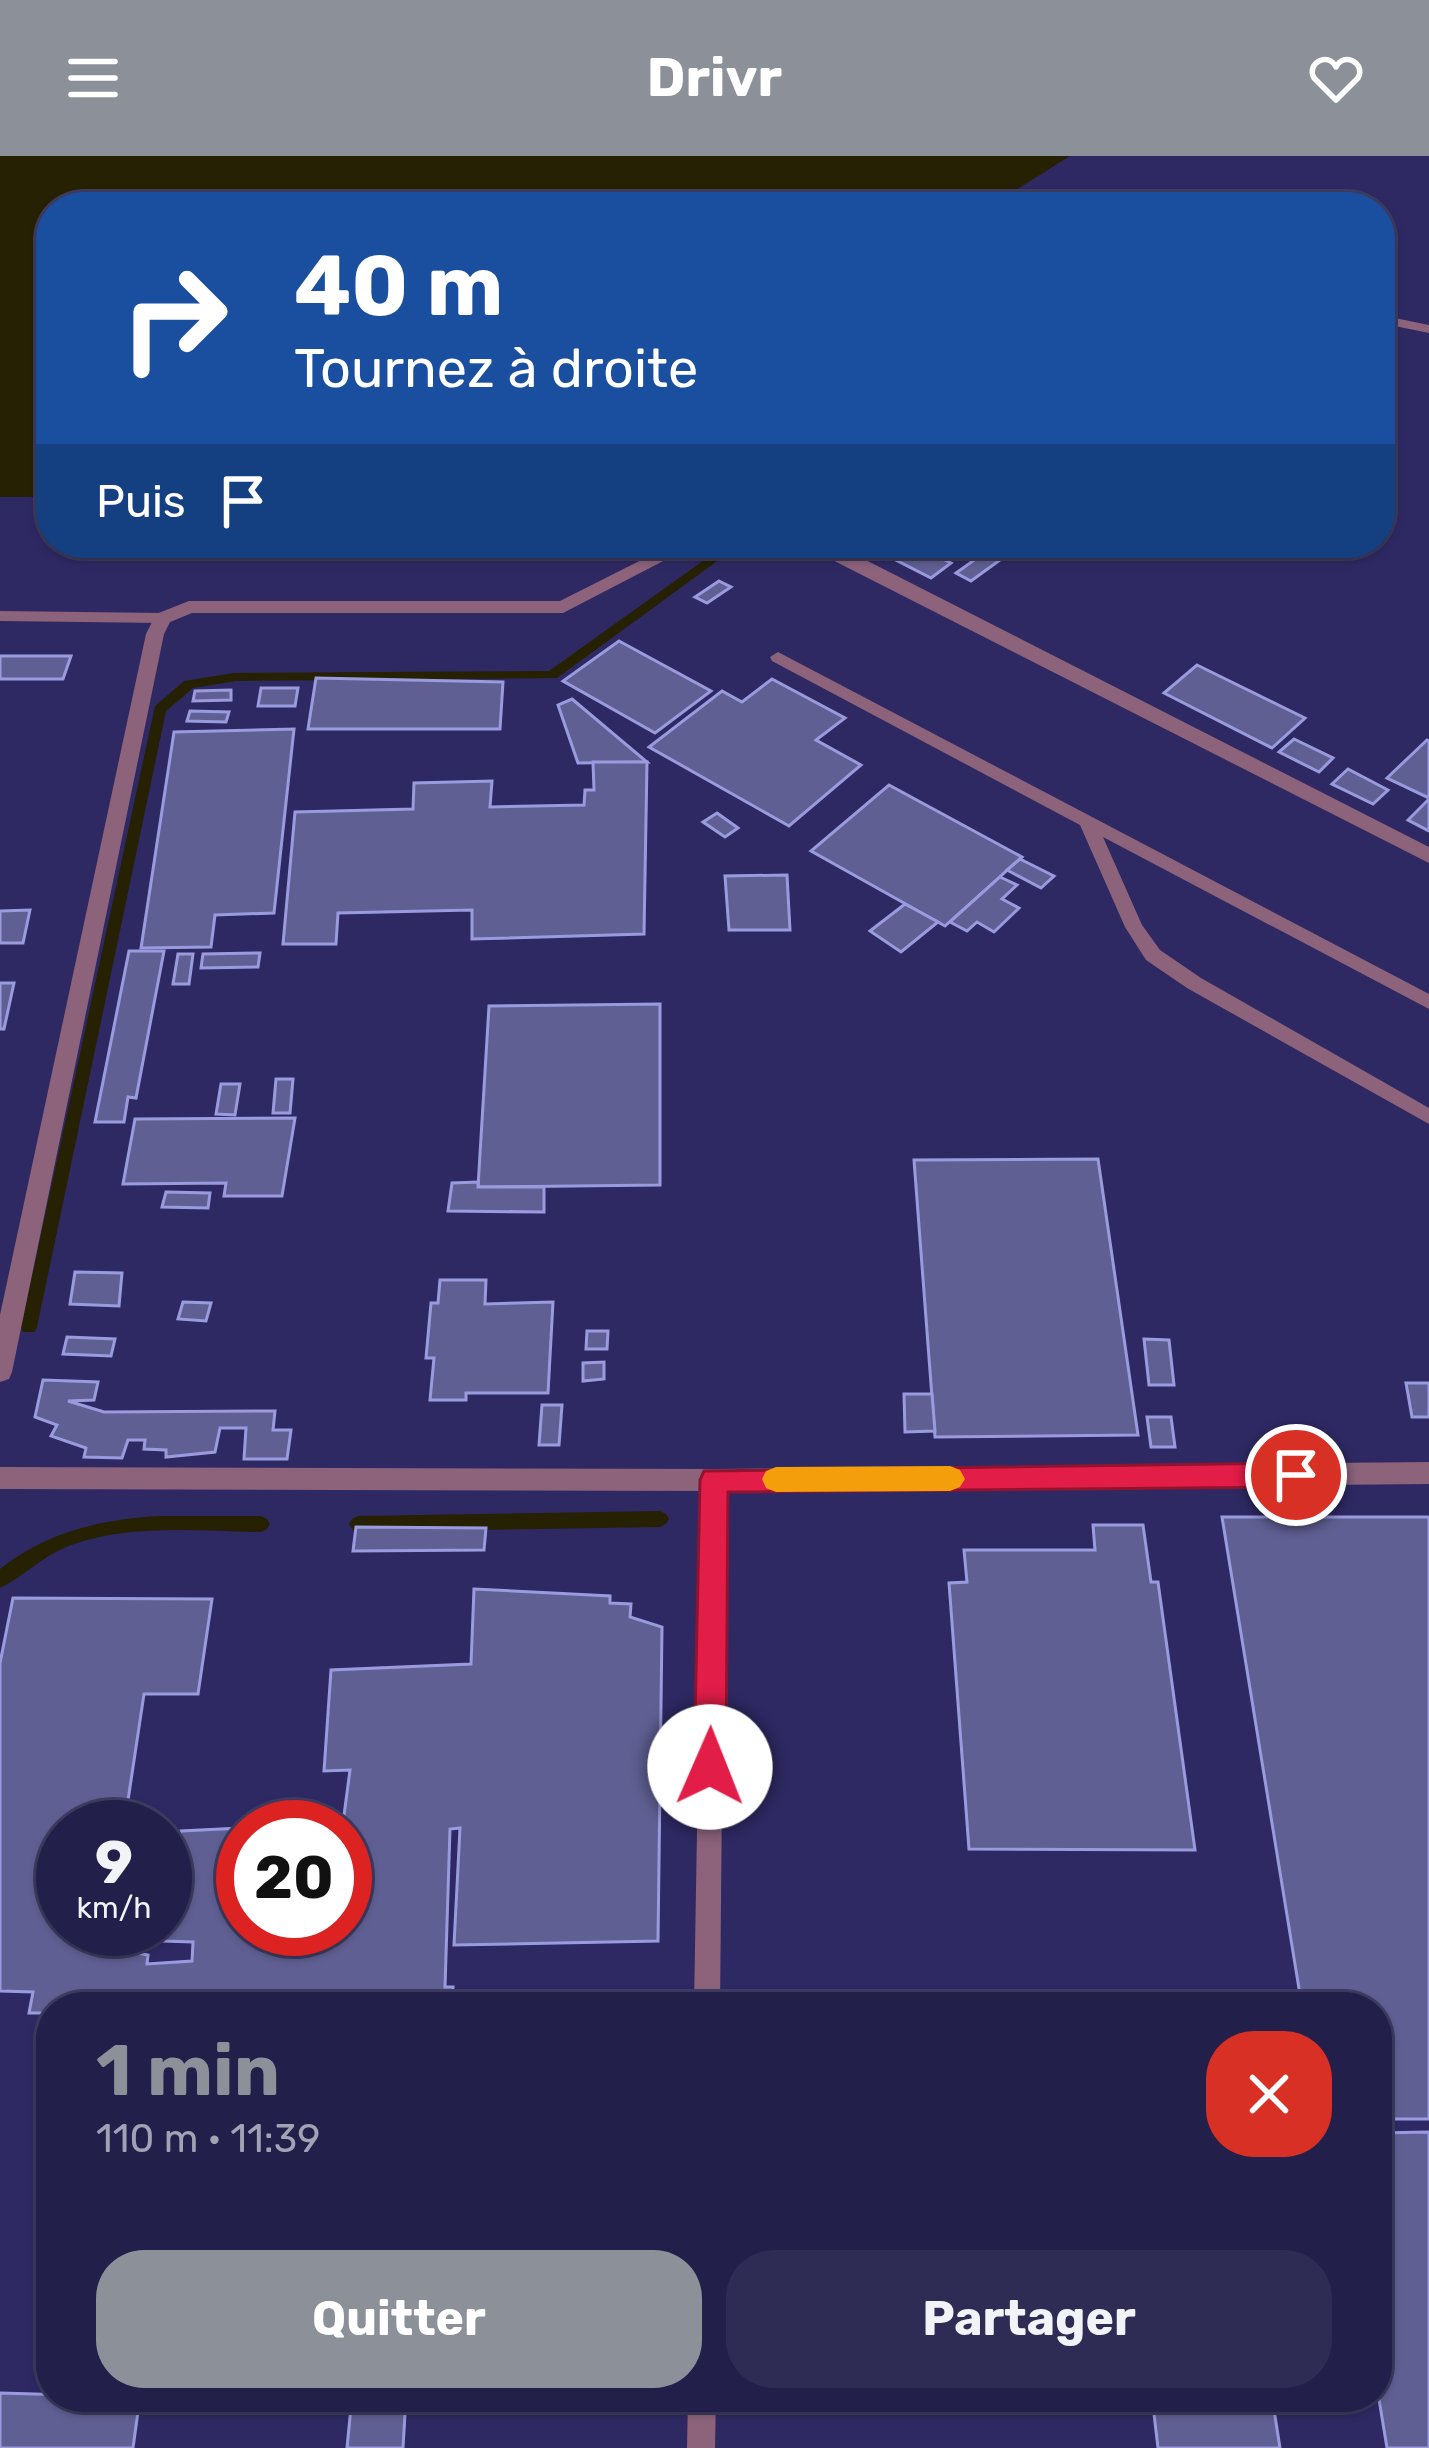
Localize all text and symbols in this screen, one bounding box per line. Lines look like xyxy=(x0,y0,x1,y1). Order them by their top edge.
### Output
icon: menu xyxy=(60,45,126,111)
icon: heart xyxy=(1303,45,1369,111)
text: Drivr xyxy=(647,46,782,110)
text: 40 m xyxy=(294,236,503,336)
icon: right xyxy=(96,240,252,396)
text: Tournez à droite xyxy=(294,337,698,401)
icon: arrive xyxy=(210,468,276,534)
text: Puis xyxy=(96,475,186,528)
pin xyxy=(1245,1424,1347,1526)
icon: arrive xyxy=(1263,1442,1329,1508)
position arrow xyxy=(647,1704,773,1830)
speed limit sign: 20 xyxy=(216,1800,372,1956)
text: 9 xyxy=(95,1827,133,1898)
text: km/h xyxy=(77,1890,151,1926)
text: 1 min xyxy=(96,2028,280,2113)
button: close xyxy=(1206,2031,1332,2157)
text: 110 m · 11:39 xyxy=(96,2116,320,2162)
button: Quitter xyxy=(96,2250,702,2388)
button: Partager xyxy=(726,2250,1332,2388)

